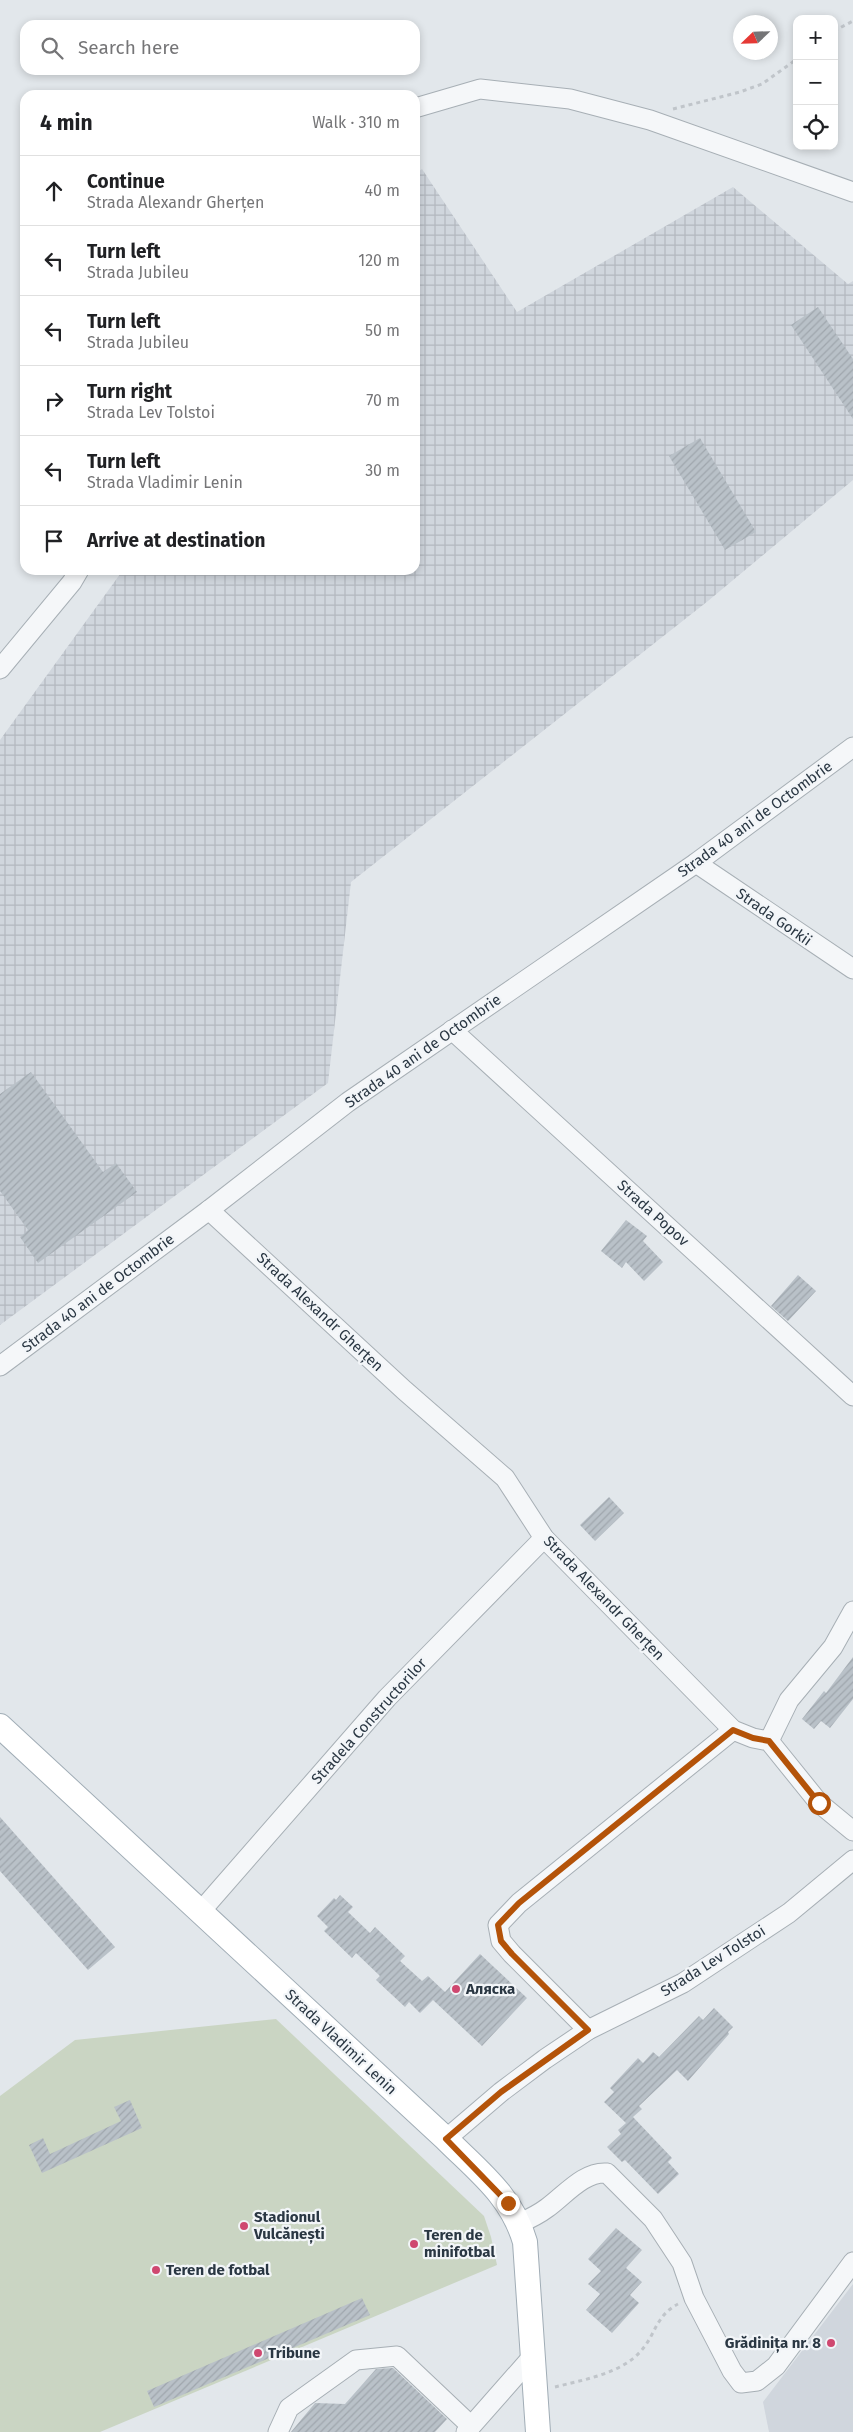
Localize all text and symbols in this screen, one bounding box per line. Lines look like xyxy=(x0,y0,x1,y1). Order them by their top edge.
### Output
north arrow xyxy=(733,15,778,60)
map controls xyxy=(793,15,838,150)
button: + xyxy=(793,15,838,60)
search box xyxy=(20,20,420,75)
icon: search xyxy=(38,34,66,62)
text: Search here xyxy=(78,36,179,59)
button: − xyxy=(793,60,838,105)
button: locate xyxy=(793,105,838,150)
text: 4 min xyxy=(40,110,93,136)
text: Walk · 310 m xyxy=(312,113,400,132)
text: Continue xyxy=(87,170,165,193)
icon: ahead xyxy=(40,177,68,205)
text: 40 m xyxy=(365,181,400,200)
text: Strada Alexandr Gherțen xyxy=(87,193,264,212)
text: Turn left xyxy=(87,240,161,263)
icon: left xyxy=(40,247,68,275)
text: 120 m xyxy=(358,251,400,270)
text: Strada Jubileu xyxy=(87,263,189,282)
text: Turn left xyxy=(87,310,161,333)
icon: left xyxy=(40,317,68,345)
text: 50 m xyxy=(365,321,400,340)
text: Strada Jubileu xyxy=(87,333,189,352)
text: Turn right xyxy=(87,380,172,403)
icon: right xyxy=(40,387,68,415)
text: 70 m xyxy=(366,391,400,410)
text: Strada Lev Tolstoi xyxy=(87,403,215,422)
text: Turn left xyxy=(87,450,161,473)
icon: left xyxy=(40,457,68,485)
text: 30 m xyxy=(365,461,400,480)
text: Strada Vladimir Lenin xyxy=(87,473,243,492)
icon: arrive xyxy=(40,527,68,555)
text: Arrive at destination xyxy=(87,529,266,552)
street label: Strada 40 ani de Octombrie xyxy=(674,757,836,881)
street label: Strada Gorkii xyxy=(733,884,815,950)
street label: Strada 40 ani de Octombrie xyxy=(342,990,504,1112)
street label: Strada Popov xyxy=(613,1176,693,1250)
street label: Strada 40 ani de Octombrie xyxy=(18,1230,178,1356)
street label: Strada Alexandr Gherțen xyxy=(252,1249,387,1376)
street label: Strada Alexandr Gherțen xyxy=(539,1532,668,1665)
street label: Stradela Constructorilor xyxy=(308,1654,430,1788)
route start xyxy=(808,1792,831,1815)
street label: Strada Lev Tolstoi xyxy=(657,1922,769,2000)
place label: Аляска xyxy=(465,1980,515,1998)
marker: Аляска xyxy=(450,1983,462,1995)
street label: Strada Vladimir Lenin xyxy=(281,1986,401,2098)
route end xyxy=(497,2192,520,2215)
place label: Stadionul Vulcănești xyxy=(253,2208,325,2244)
marker: Stadionul Vulcănești xyxy=(238,2220,250,2232)
place label: Teren de minifotbal xyxy=(424,2226,495,2261)
marker: Teren de minifotbal xyxy=(408,2238,420,2250)
place label: Teren de fotbal xyxy=(166,2261,270,2279)
marker: Teren de fotbal xyxy=(150,2264,162,2276)
place label: Grădinița nr. 8 xyxy=(725,2334,821,2353)
marker: Grădinița nr. 8 xyxy=(825,2337,837,2349)
place label: Tribune xyxy=(268,2344,320,2362)
marker: Tribune xyxy=(252,2347,264,2359)

